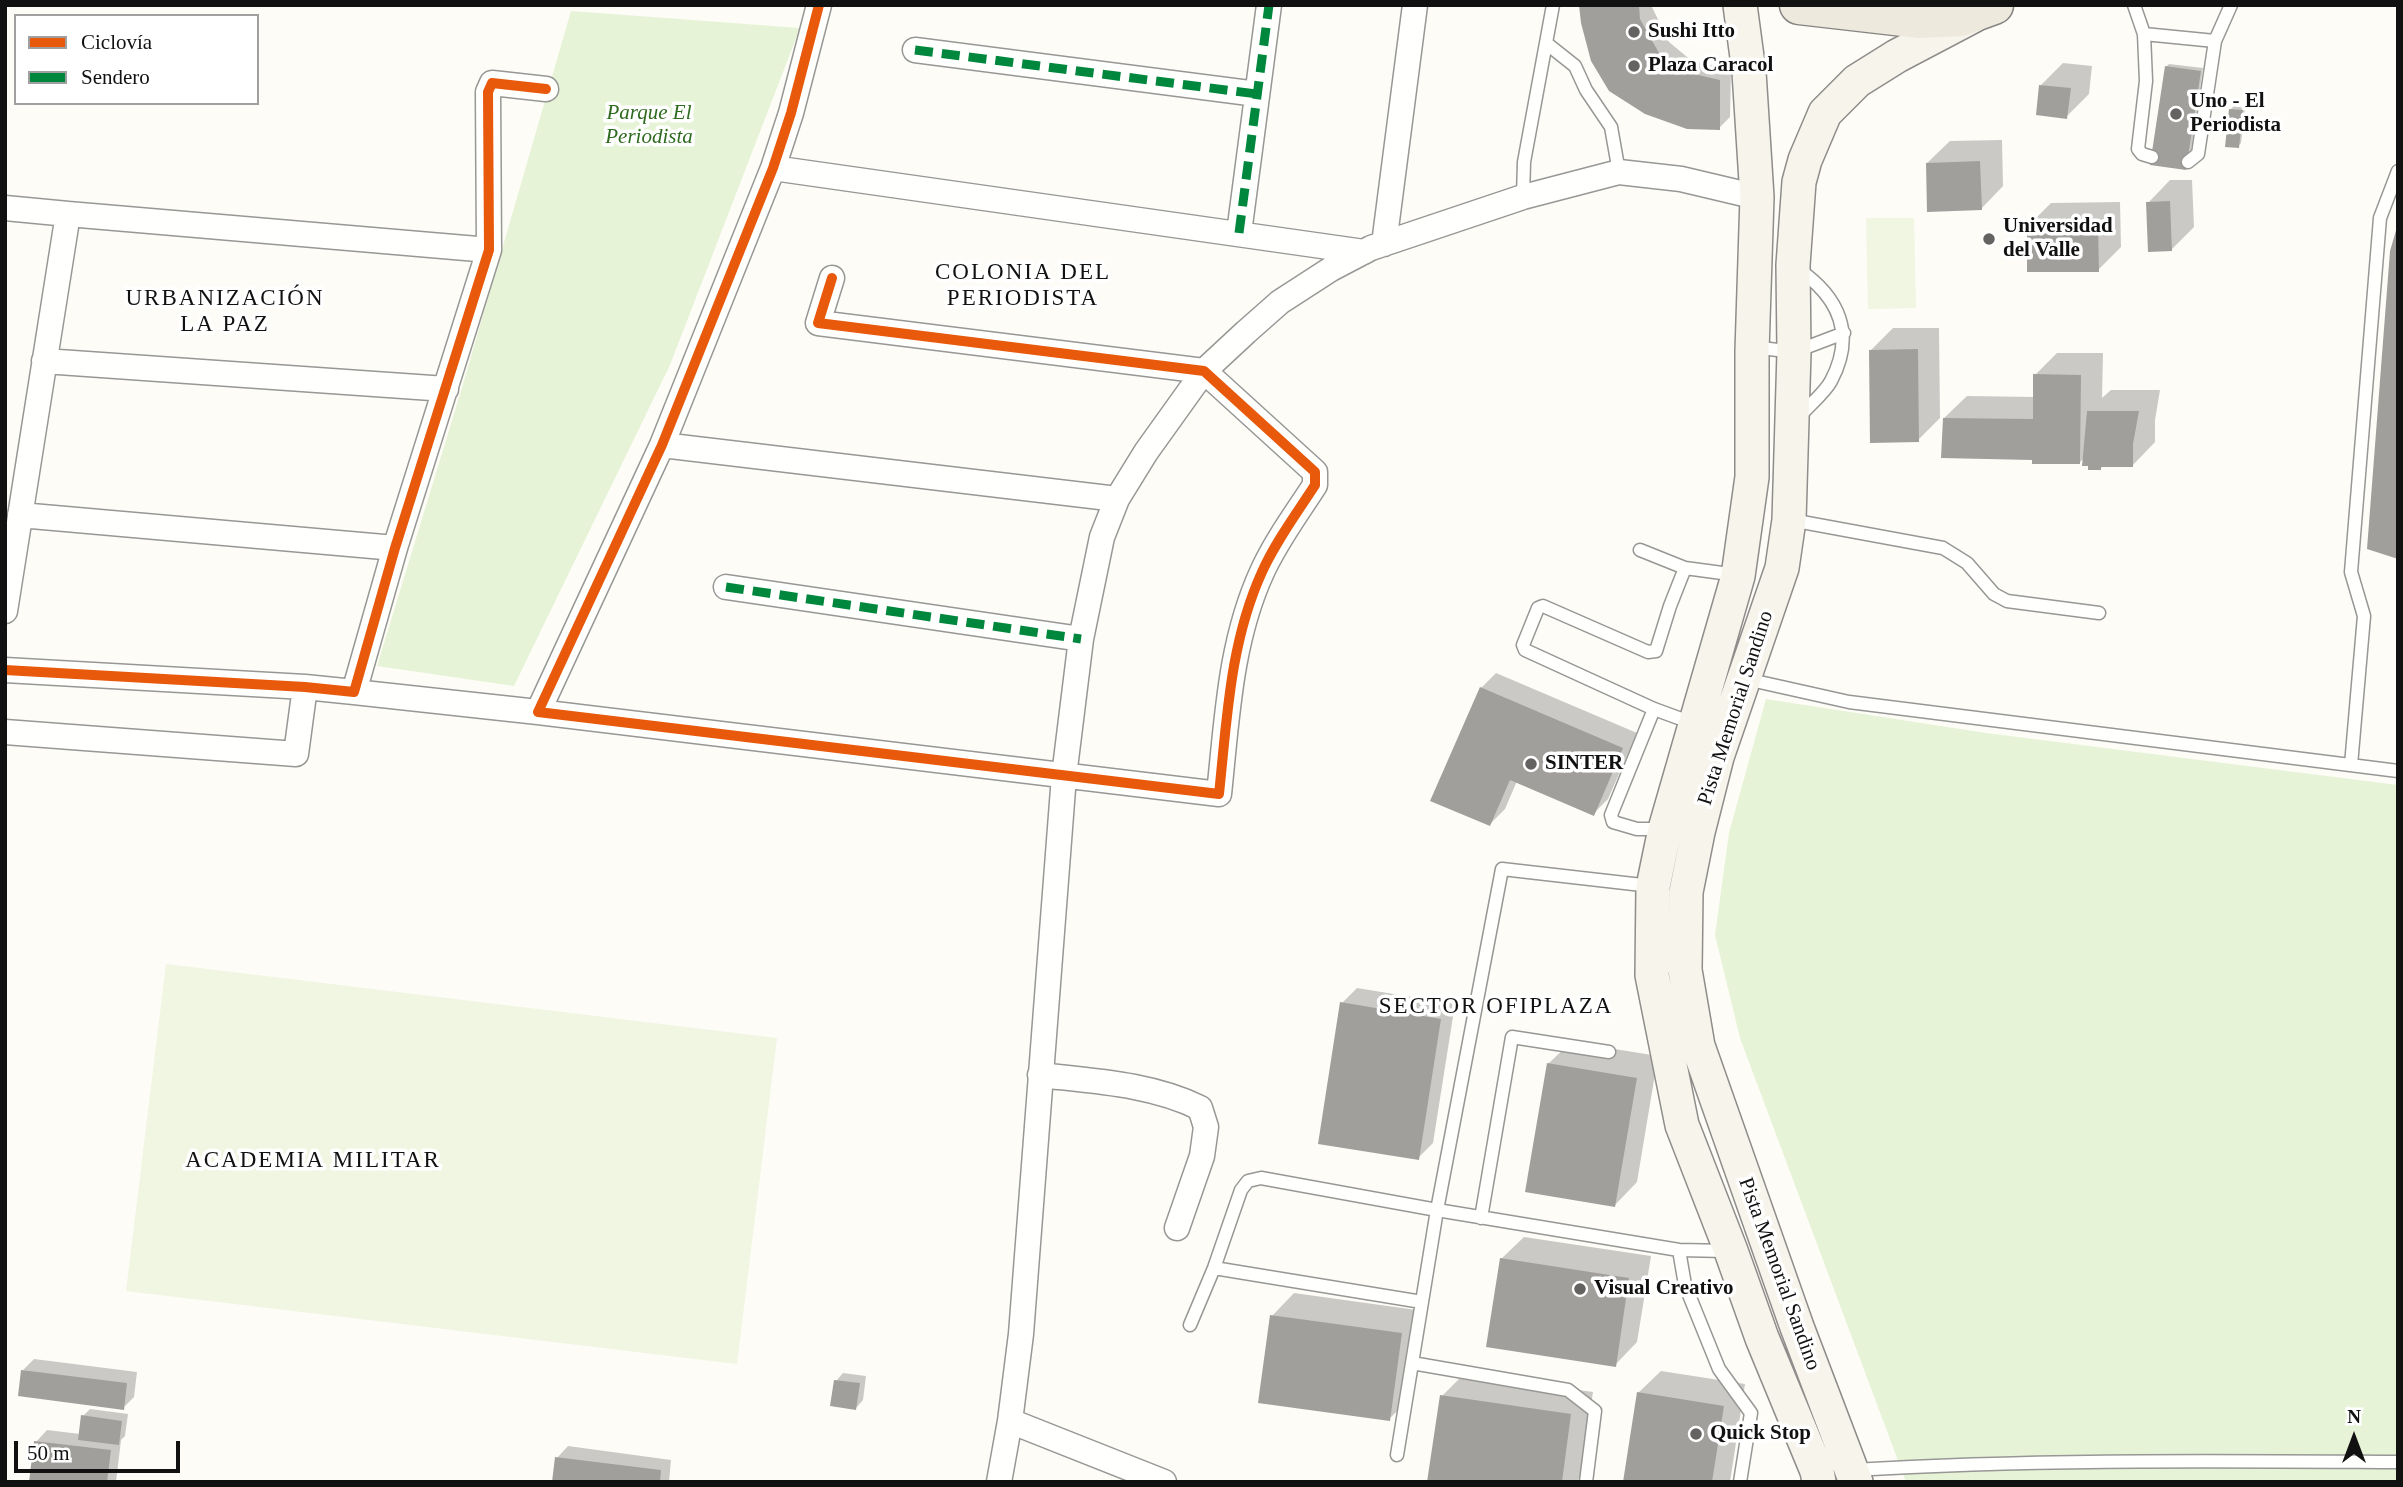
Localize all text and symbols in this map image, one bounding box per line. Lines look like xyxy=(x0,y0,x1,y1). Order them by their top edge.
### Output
legend xyxy=(14,14,259,105)
place label: Sushi Itto xyxy=(1648,19,1735,45)
marker: Sushi Itto xyxy=(1626,24,1642,40)
text: Ciclovía xyxy=(81,30,152,54)
place label: Plaza Caracol xyxy=(1648,53,1773,79)
marker: Plaza Caracol xyxy=(1626,58,1642,74)
text: Sendero xyxy=(81,65,150,89)
place label: Uno - El Periodista xyxy=(2190,89,2281,139)
park label: Parque El Periodista xyxy=(605,100,693,150)
marker: Uno - El Periodista xyxy=(2168,106,2184,122)
place label: Universidad del Valle xyxy=(2003,214,2113,264)
marker: Universidad del Valle xyxy=(1981,231,1997,247)
district label: COLONIA DEL PERIODISTA xyxy=(936,259,1110,313)
district label: URBANIZACIÓN LA PAZ xyxy=(127,285,323,339)
street label: Pista Memorial Sandino xyxy=(1693,608,1779,808)
place label: SINTER xyxy=(1545,751,1623,777)
marker: SINTER xyxy=(1523,756,1539,772)
district label: SECTOR OFIPLAZA xyxy=(1381,993,1611,1021)
district label: ACADEMIA MILITAR xyxy=(187,1147,439,1175)
street label: Pista Memorial Sandino xyxy=(1732,1174,1826,1374)
place label: Visual Creativo xyxy=(1594,1276,1733,1302)
marker: Visual Creativo xyxy=(1572,1281,1588,1297)
north arrow xyxy=(2319,1403,2389,1473)
text: N xyxy=(2347,1406,2361,1427)
place label: Quick Stop xyxy=(1710,1421,1811,1447)
marker: Quick Stop xyxy=(1688,1426,1704,1442)
scale bar xyxy=(18,1428,184,1472)
text: 50 m xyxy=(27,1441,70,1465)

